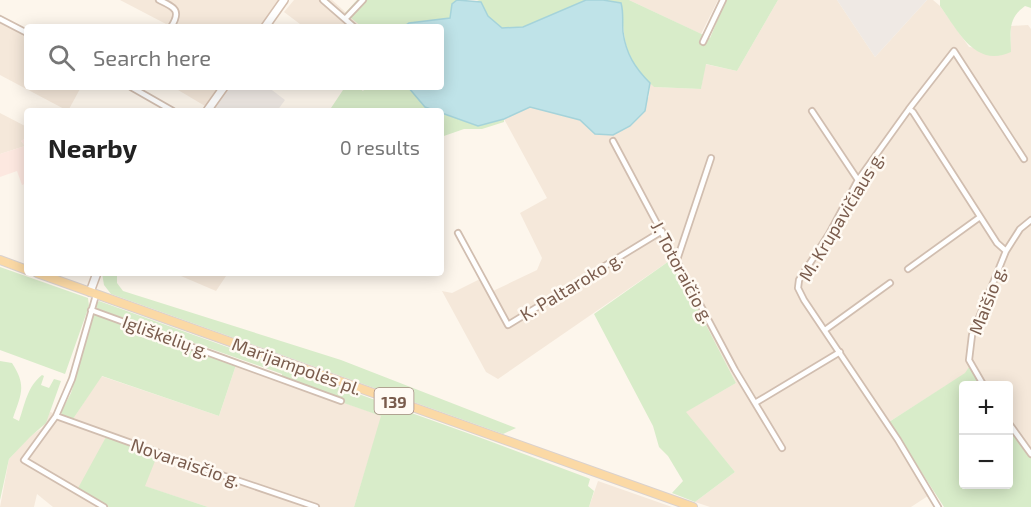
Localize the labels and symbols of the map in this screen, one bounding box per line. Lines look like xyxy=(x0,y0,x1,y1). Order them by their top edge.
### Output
street label: M. Krupavičiaus g. xyxy=(794,147,888,285)
street label: J. Totoraičio g. xyxy=(647,217,719,327)
street label: K. Paltaroko g. xyxy=(516,247,626,325)
street label: Maišio g. xyxy=(964,262,1010,338)
street label: Igliškėlių g. xyxy=(120,310,212,362)
street label: Marijampolės pl. xyxy=(229,332,365,400)
road number: 139 xyxy=(374,388,414,414)
street label: Novaraisčio g. xyxy=(128,433,244,491)

